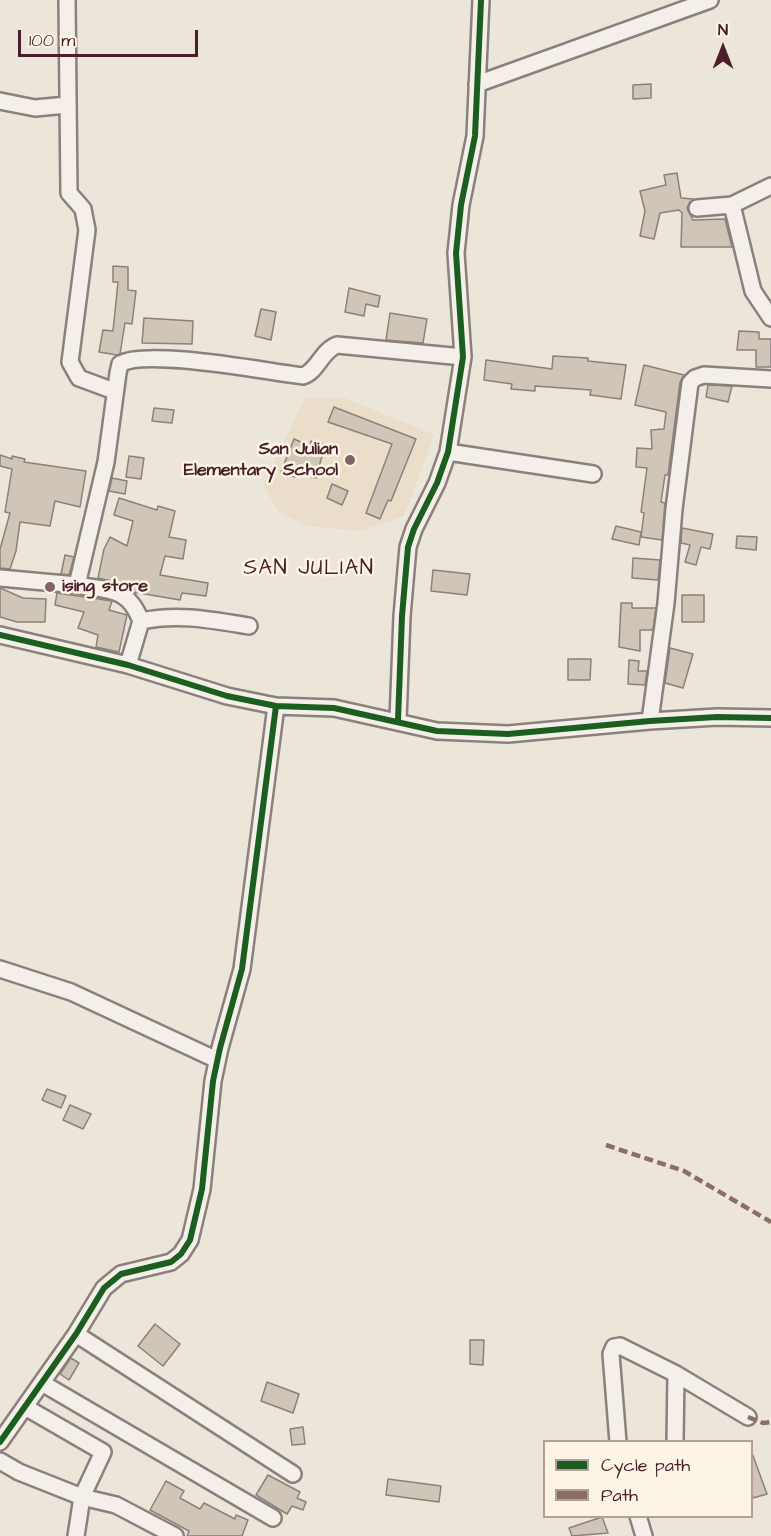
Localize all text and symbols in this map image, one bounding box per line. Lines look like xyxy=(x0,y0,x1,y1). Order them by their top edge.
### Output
scale bar xyxy=(21,18,201,56)
north arrow xyxy=(693,18,753,78)
text: N xyxy=(718,19,728,41)
text: 100 m xyxy=(29,28,75,53)
place label: San Julian Elementary School xyxy=(184,439,338,482)
marker: San Julian Elementary School xyxy=(343,453,357,467)
district label: SAN JULIAN xyxy=(244,557,374,583)
place label: ising store xyxy=(62,576,148,598)
marker: ising store xyxy=(43,580,57,594)
legend xyxy=(543,1440,753,1518)
text: Cycle path xyxy=(601,1453,690,1478)
text: Path xyxy=(601,1483,638,1508)

